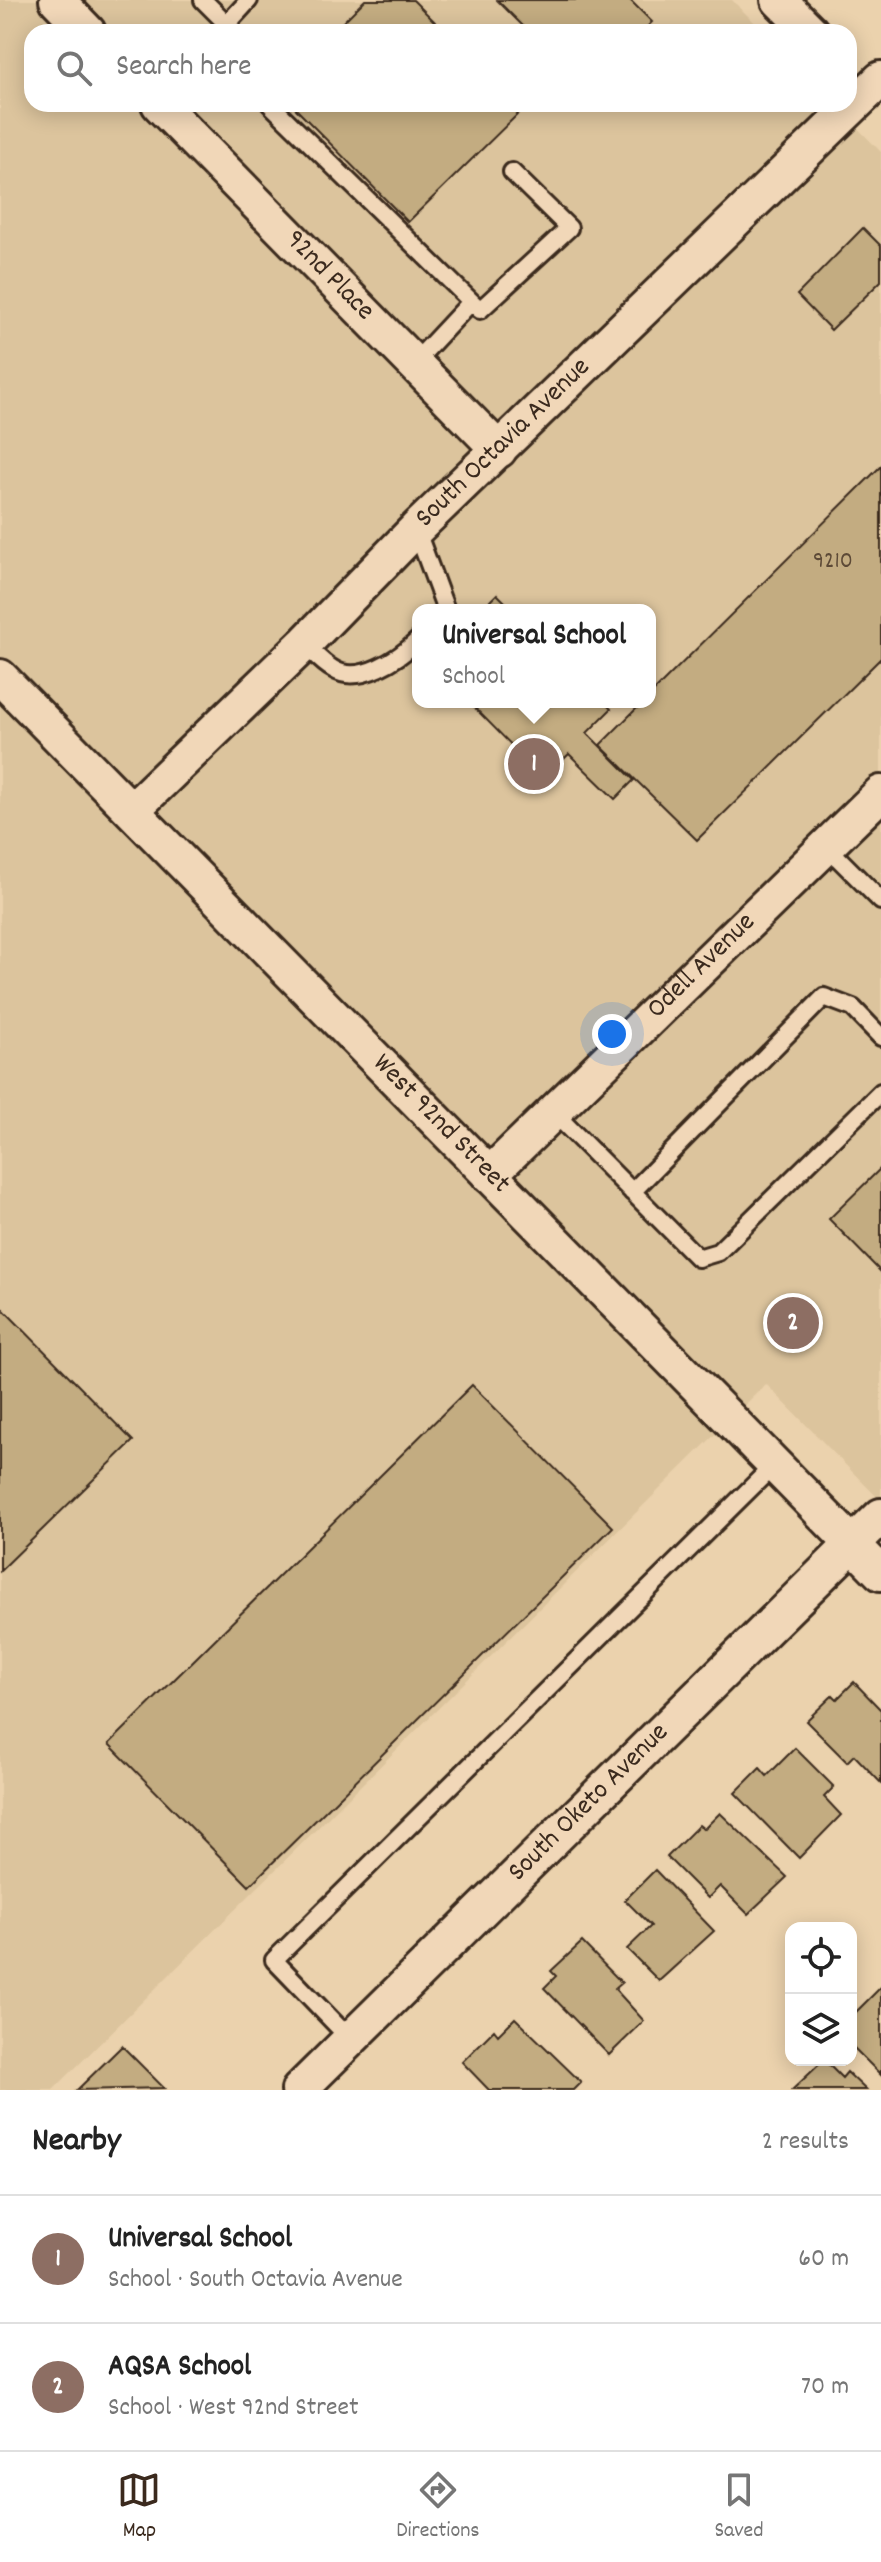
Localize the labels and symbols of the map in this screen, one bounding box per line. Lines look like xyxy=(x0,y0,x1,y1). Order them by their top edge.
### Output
street label: 92nd Place xyxy=(275,222,383,331)
street label: South Octavia Avenue xyxy=(407,349,601,538)
house number: 9210 xyxy=(813,545,853,579)
pin: 1 xyxy=(508,734,560,794)
street label: Odell Avenue xyxy=(639,905,766,1029)
your location xyxy=(592,1014,632,1054)
street label: West 92nd Street xyxy=(362,1046,519,1204)
pin: 2 xyxy=(767,1293,819,1353)
street label: South Oketo Avenue xyxy=(500,1715,679,1892)

